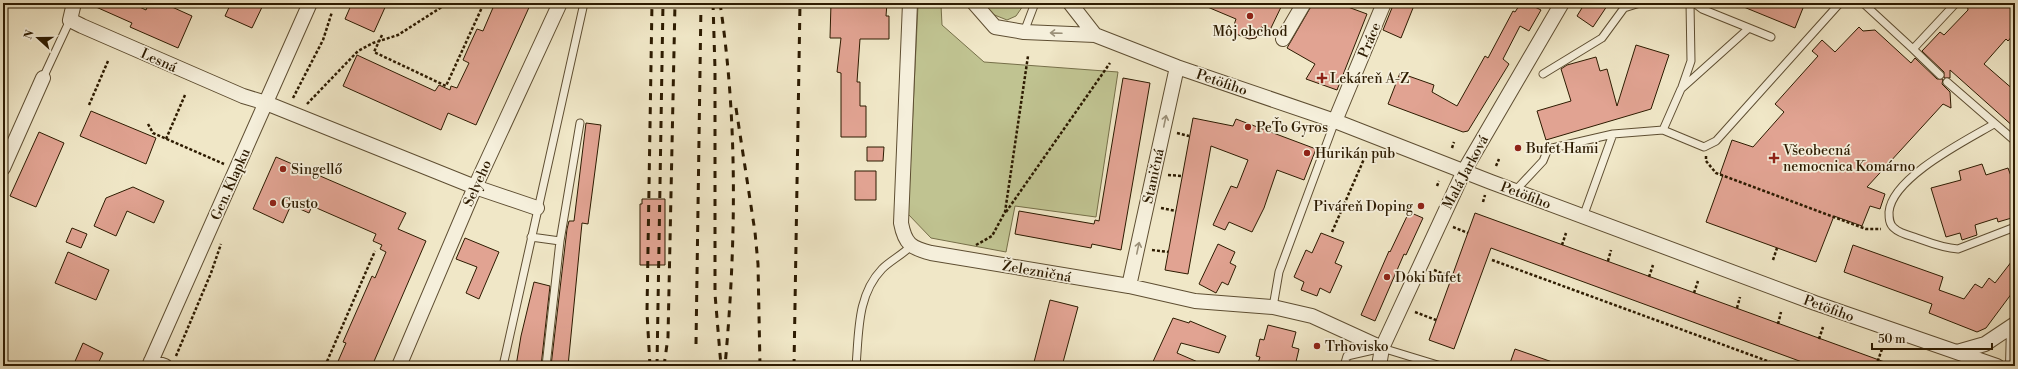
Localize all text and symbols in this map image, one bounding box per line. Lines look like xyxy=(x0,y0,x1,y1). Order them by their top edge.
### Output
marker: Môj obchod xyxy=(1245,11,1255,21)
north arrow xyxy=(18,18,58,58)
street label: Práce xyxy=(1354,20,1385,61)
place label: Môj obchod xyxy=(1213,23,1287,41)
text: N xyxy=(22,28,38,41)
one-way arrow xyxy=(1050,29,1063,37)
street label: Lesná xyxy=(138,45,180,77)
street label: Petöfiho xyxy=(1194,66,1250,100)
place label: Lekáreň A-Z xyxy=(1330,70,1409,88)
marker: Lekáreň A-Z xyxy=(1317,73,1327,83)
one-way arrow xyxy=(1161,115,1169,128)
place label: PeŤo Gyros xyxy=(1256,117,1328,137)
marker: PeŤo Gyros xyxy=(1243,122,1253,132)
street label: Malá Jarková xyxy=(1439,132,1493,213)
place label: Bufet Hami xyxy=(1525,140,1599,158)
place label: Všeobecná nemocnica Komárno xyxy=(1782,142,1916,176)
marker: Bufet Hami xyxy=(1513,143,1523,153)
place label: Hurikán pub xyxy=(1315,145,1395,163)
street label: Gen. Klapku xyxy=(207,146,255,223)
street label: Staničná xyxy=(1139,146,1169,205)
marker: Hurikán pub xyxy=(1302,148,1312,158)
marker: Všeobecná nemocnica Komárno xyxy=(1768,152,1780,164)
street label: Selyeho xyxy=(460,157,496,210)
place label: Singellő xyxy=(291,161,342,179)
marker: Singellő xyxy=(278,164,288,174)
street label: Petöfiho xyxy=(1498,178,1554,214)
place label: Gusto xyxy=(281,195,318,213)
marker: Gusto xyxy=(268,198,278,208)
place label: Piváreň Doping xyxy=(1314,198,1414,216)
marker: Piváreň Doping xyxy=(1416,201,1426,211)
one-way arrow xyxy=(1134,242,1142,255)
street label: Železničná xyxy=(1001,255,1074,287)
place label: Doki bufet xyxy=(1395,269,1461,287)
marker: Doki bufet xyxy=(1382,272,1392,282)
street label: Petöfiho xyxy=(1801,291,1857,327)
scale bar xyxy=(1872,325,1992,351)
text: 50 m xyxy=(1878,332,1906,347)
place label: Trhovisko xyxy=(1325,338,1389,356)
marker: Trhovisko xyxy=(1312,341,1322,351)

